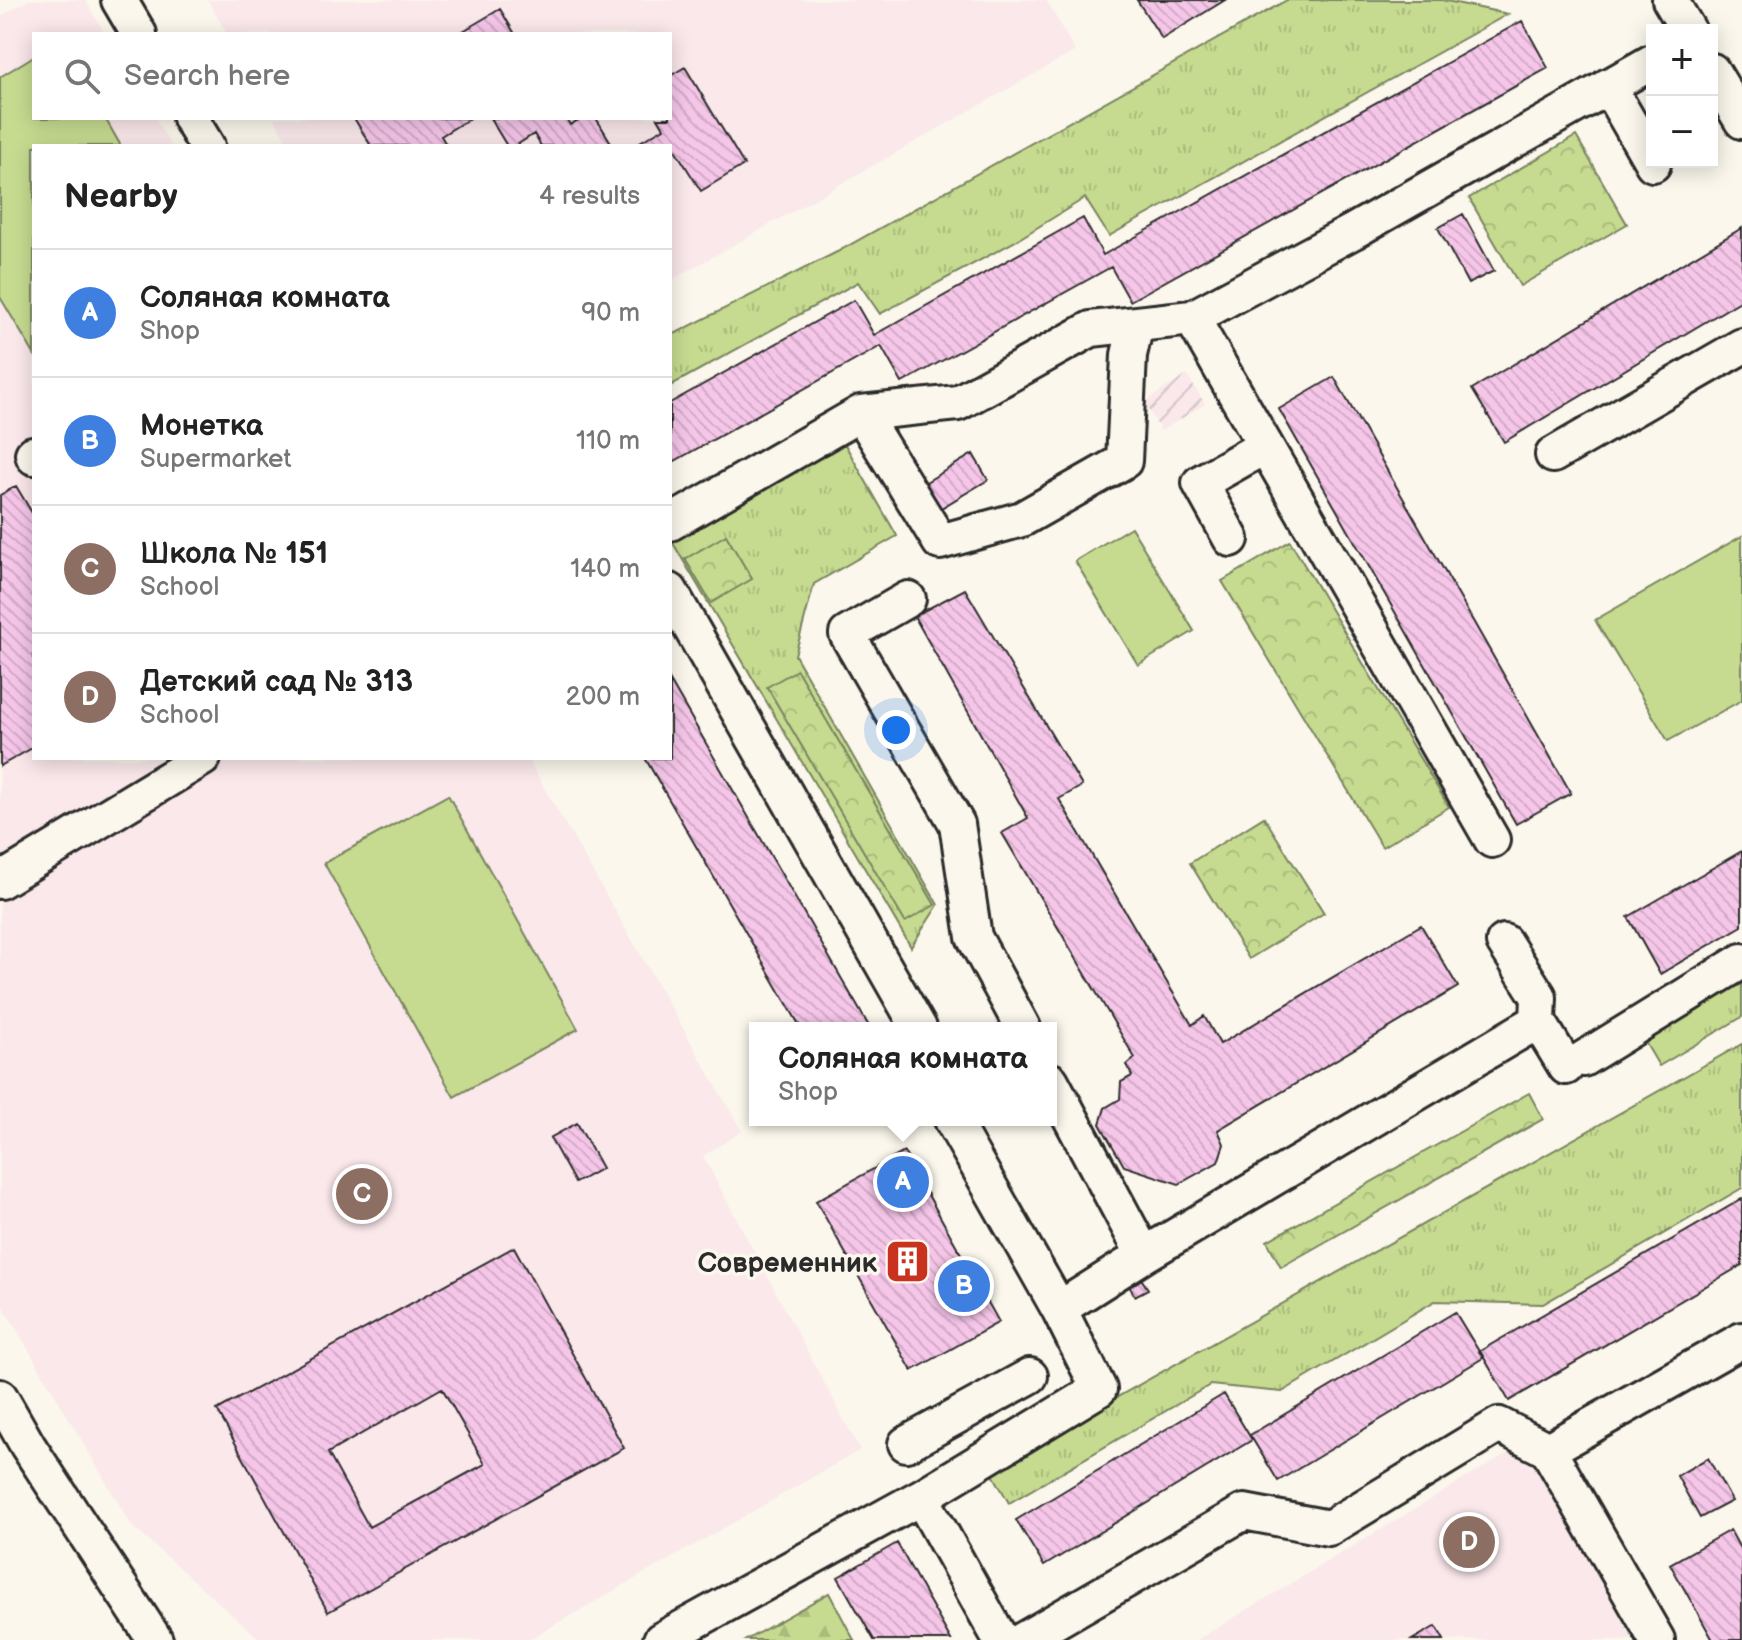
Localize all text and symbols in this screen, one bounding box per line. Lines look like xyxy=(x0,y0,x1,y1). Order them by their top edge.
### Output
map controls xyxy=(1646,24,1718,168)
button: + xyxy=(1646,24,1718,96)
search box xyxy=(32,32,672,120)
icon: search xyxy=(60,54,104,98)
text: Search here xyxy=(124,58,290,94)
button: − xyxy=(1646,96,1718,168)
text: Nearby xyxy=(64,176,178,217)
text: 4 results xyxy=(539,181,640,212)
text: Соляная комната xyxy=(140,280,390,316)
text: A xyxy=(82,298,98,329)
text: 90 m xyxy=(581,298,640,329)
text: Shop xyxy=(140,316,200,347)
text: Монетка xyxy=(140,408,263,444)
text: B xyxy=(81,426,99,457)
text: 110 m xyxy=(576,426,640,457)
text: Supermarket xyxy=(140,444,291,475)
text: Школа № 151 xyxy=(140,536,328,572)
text: C xyxy=(81,554,99,585)
text: 140 m xyxy=(570,554,640,585)
text: School xyxy=(140,572,219,603)
text: Детский сад № 313 xyxy=(140,664,413,700)
text: D xyxy=(81,682,99,713)
text: 200 m xyxy=(566,682,640,713)
text: School xyxy=(140,700,219,731)
your location xyxy=(876,710,916,750)
popup xyxy=(749,1022,1057,1126)
text: Соляная комната xyxy=(778,1041,1028,1077)
text: Shop xyxy=(778,1077,838,1108)
pin: A xyxy=(877,1152,929,1212)
pin: C xyxy=(336,1164,388,1224)
building icon: Современник xyxy=(884,1238,932,1286)
place label: Современник xyxy=(697,1247,878,1280)
pin: B xyxy=(938,1256,990,1316)
pin: D xyxy=(1443,1512,1495,1572)

